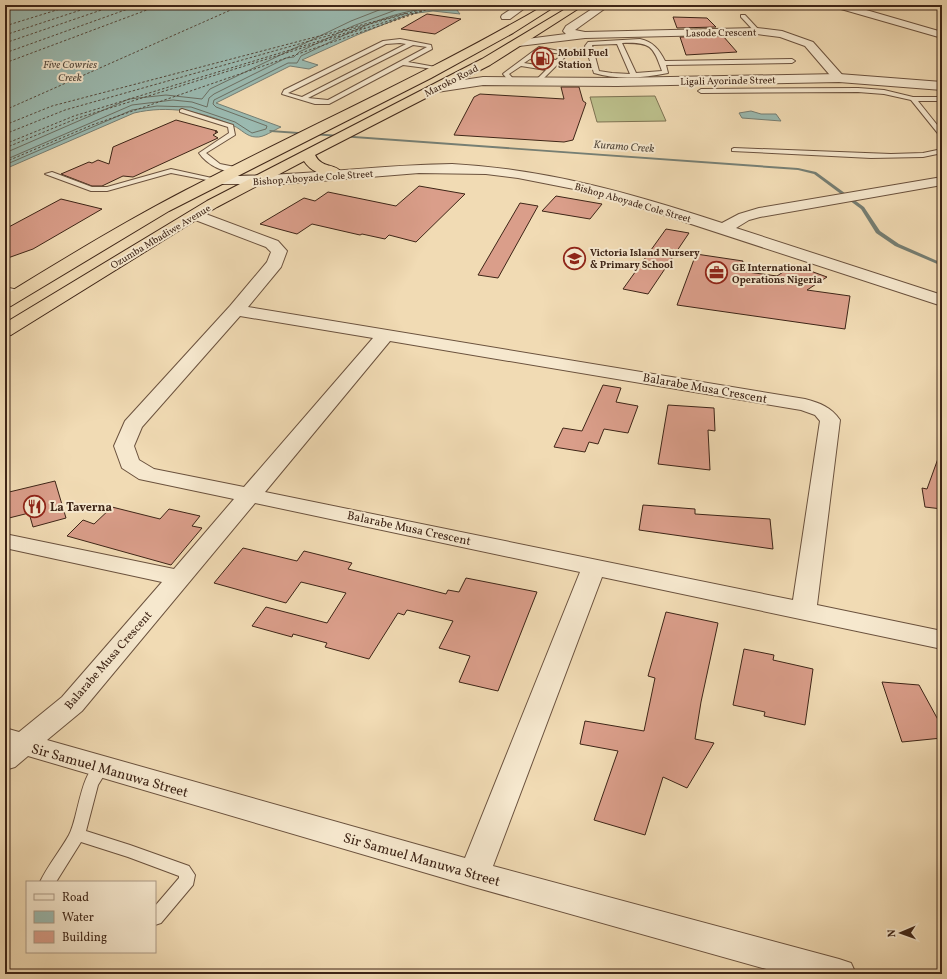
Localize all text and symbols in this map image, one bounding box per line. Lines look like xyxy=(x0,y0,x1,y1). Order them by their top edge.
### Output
street label: Lasode Crescent xyxy=(685,25,757,41)
fuel station icon: Mobil Fuel Station xyxy=(530,45,556,71)
place label: Mobil Fuel Station xyxy=(558,46,609,72)
water label: Five Cowries Creek xyxy=(43,58,97,86)
street label: Maroko Road xyxy=(422,61,481,100)
street label: Ligali Ayorinde Street xyxy=(680,73,776,89)
water label: Kuramo Creek xyxy=(593,138,655,157)
street label: Bishop Aboyade Cole Street xyxy=(252,167,374,189)
street label: Bishop Aboyade Cole Street xyxy=(573,180,693,226)
street label: Ozumba Mbadiwe Avenue xyxy=(108,201,214,272)
school or university icon: Victoria Island Nursery & Primary School xyxy=(561,245,587,271)
place label: Victoria Island Nursery & Primary School xyxy=(590,246,700,272)
office icon: GE International Operations Nigeria xyxy=(703,260,729,286)
place label: GE International Operations Nigeria xyxy=(732,261,823,287)
street label: Balarabe Musa Crescent xyxy=(641,370,768,408)
restaurant icon: La Taverna xyxy=(21,494,47,520)
place label: La Taverna xyxy=(50,500,112,516)
street label: Balarabe Musa Crescent xyxy=(345,508,472,550)
street label: Balarabe Musa Crescent xyxy=(61,608,156,713)
street label: Sir Samuel Manuwa Street xyxy=(29,740,190,803)
street label: Sir Samuel Manuwa Street xyxy=(341,829,502,892)
legend xyxy=(26,881,156,953)
text: Road xyxy=(62,890,89,906)
text: Water xyxy=(62,910,94,926)
north arrow xyxy=(881,913,921,953)
text: N xyxy=(885,929,900,938)
text: Building xyxy=(62,930,107,946)

